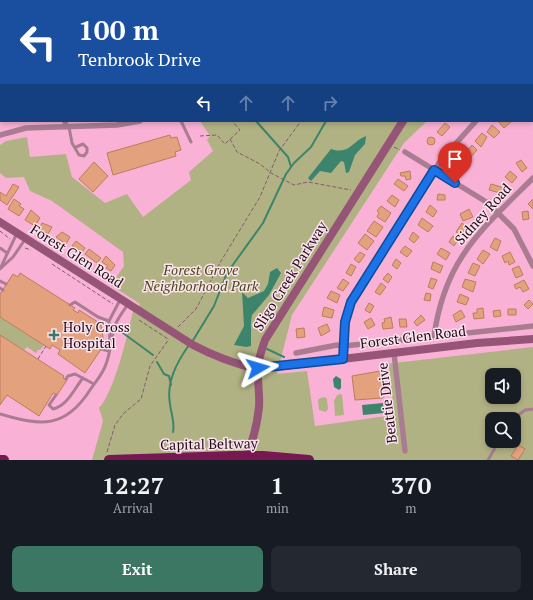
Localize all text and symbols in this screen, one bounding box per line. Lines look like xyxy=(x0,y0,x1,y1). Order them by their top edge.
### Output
text: 100 m xyxy=(78,11,159,48)
icon: left xyxy=(12,16,64,68)
text: Tenbrook Drive xyxy=(78,47,201,71)
icon: left xyxy=(193,92,215,114)
icon: ahead xyxy=(235,92,257,114)
icon: ahead xyxy=(277,92,299,114)
icon: right xyxy=(319,92,341,114)
pin xyxy=(438,142,472,183)
icon: arrive xyxy=(444,148,466,170)
street label: Sidney Road xyxy=(450,179,515,248)
street label: Sligo Creek Parkway xyxy=(248,217,331,334)
street label: Forest Glen Road xyxy=(27,219,128,292)
park label: Forest Grove Neighborhood Park xyxy=(142,260,259,295)
place label: Holy Cross Hospital xyxy=(63,317,130,352)
street label: Forest Glen Road xyxy=(359,321,467,352)
marker: Holy Cross Hospital xyxy=(48,329,60,341)
position arrow xyxy=(237,347,279,389)
street label: Beattie Drive xyxy=(372,362,401,444)
map controls xyxy=(485,368,521,448)
button: sound xyxy=(485,368,521,404)
button: search xyxy=(485,412,521,448)
street label: Capital Beltway xyxy=(160,433,259,454)
text: 12:27 xyxy=(102,469,164,501)
text: 1 xyxy=(271,469,284,501)
text: 370 xyxy=(391,469,431,501)
text: Arrival xyxy=(113,499,153,517)
text: min xyxy=(266,499,289,517)
text: m xyxy=(405,499,417,517)
button: Exit xyxy=(12,546,263,592)
button: Share xyxy=(271,546,521,592)

